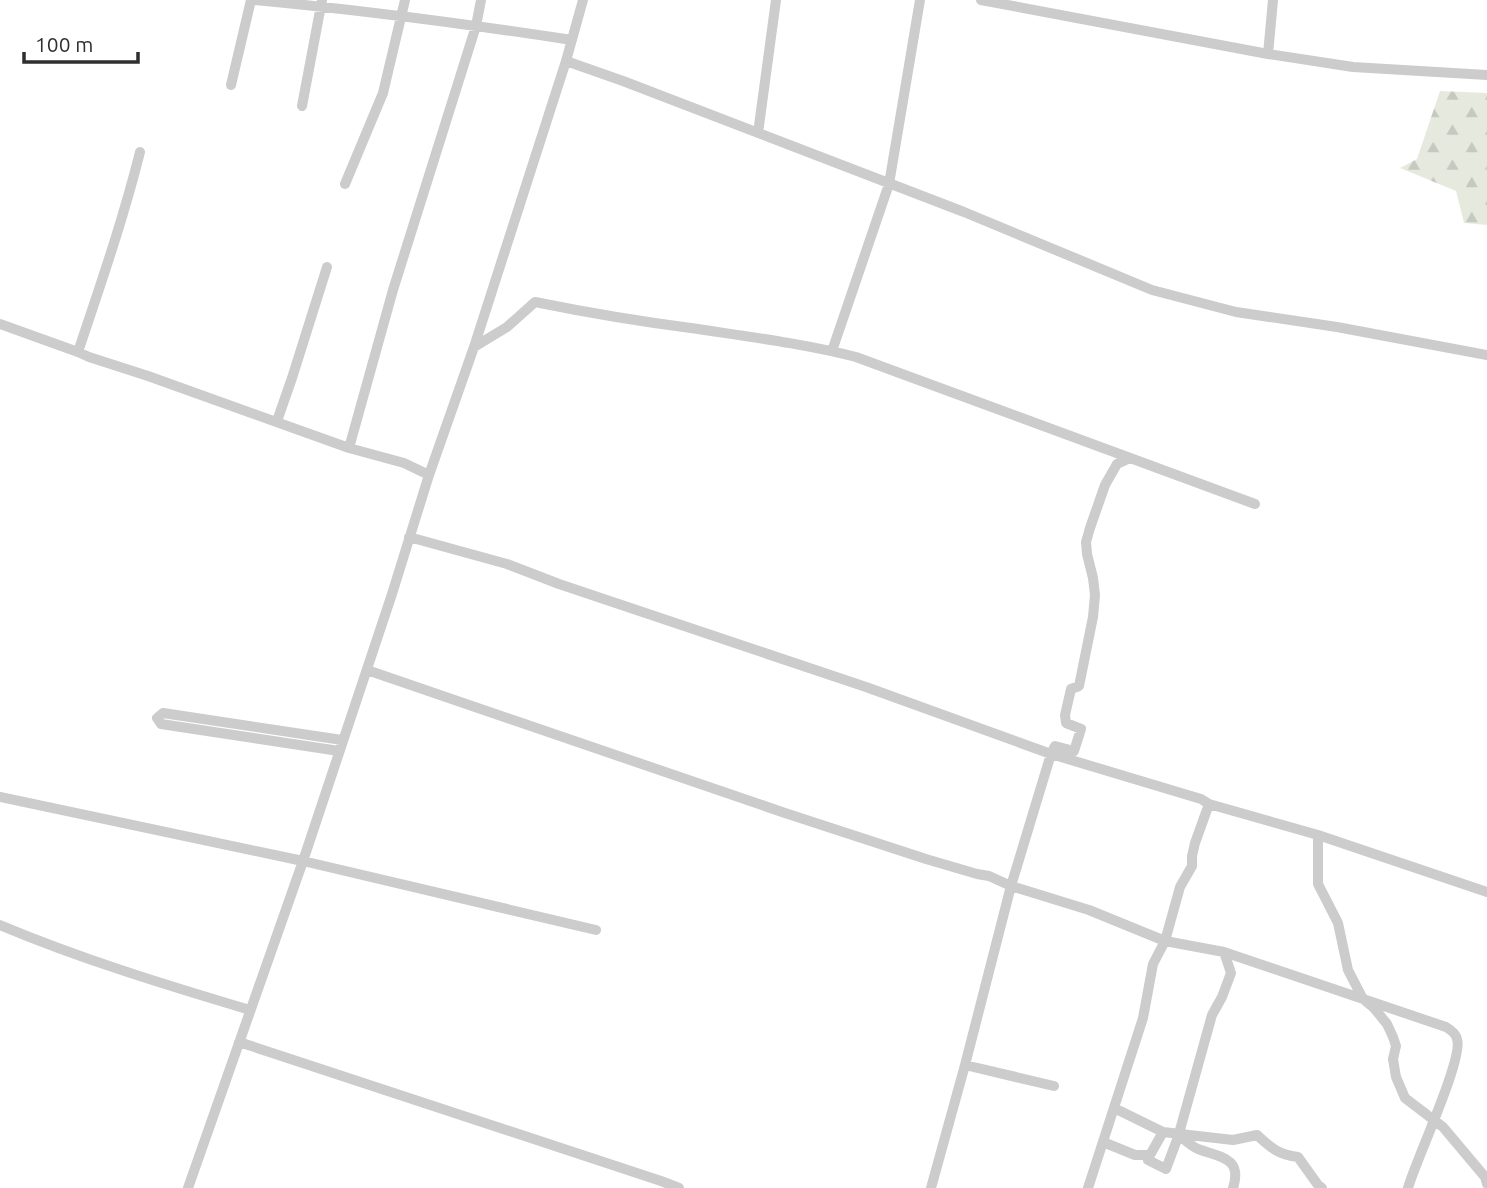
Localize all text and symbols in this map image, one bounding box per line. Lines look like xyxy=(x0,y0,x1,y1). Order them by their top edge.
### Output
scale bar xyxy=(24,21,138,65)
text: 100 m xyxy=(35,32,93,56)

